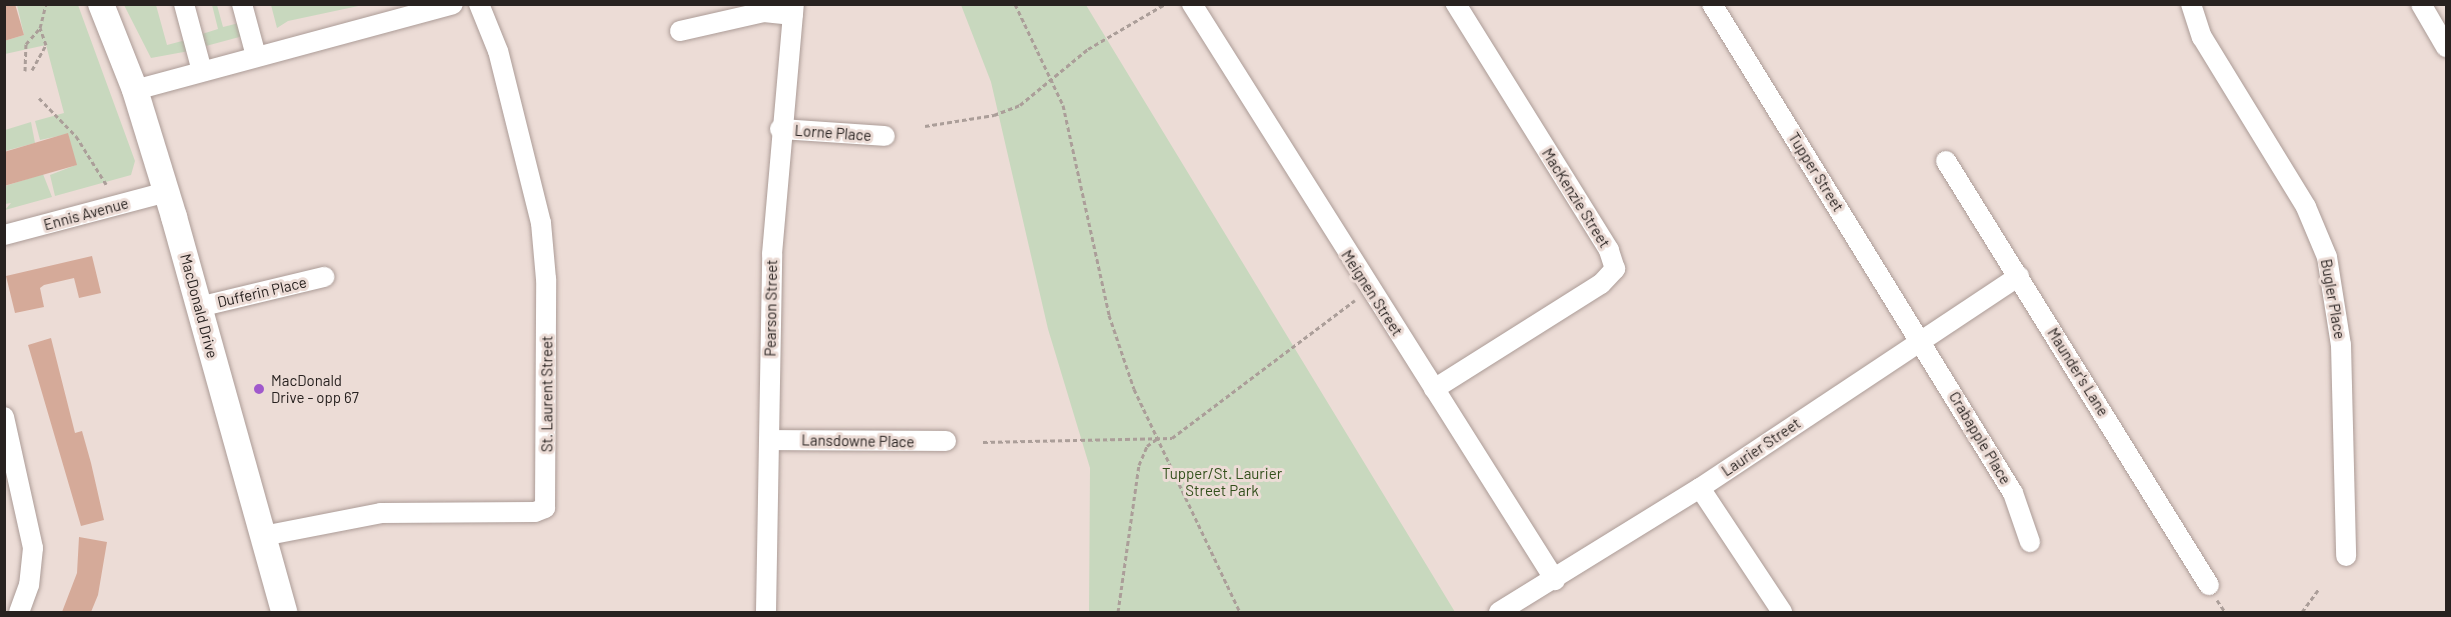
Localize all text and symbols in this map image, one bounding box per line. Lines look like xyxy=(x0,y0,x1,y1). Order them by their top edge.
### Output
street label: Lorne Place xyxy=(794,121,872,145)
street label: Tupper Street xyxy=(1785,129,1847,215)
street label: MacKenzie Street xyxy=(1538,145,1614,251)
street label: Ennis Avenue xyxy=(42,194,130,234)
street label: Meignen Street xyxy=(1338,247,1406,339)
street label: MacDonald Drive xyxy=(176,252,222,360)
street label: Bugler Place xyxy=(2317,258,2349,340)
street label: Pearson Street xyxy=(761,259,781,357)
street label: Dufferin Place xyxy=(216,273,308,311)
street label: Maunder's Lane xyxy=(2044,325,2112,419)
street label: St. Laurent Street xyxy=(538,336,556,452)
place label: MacDonald Drive - opp 67 xyxy=(271,371,359,406)
marker: MacDonald Drive - opp 67 xyxy=(252,382,266,396)
street label: Crabapple Place xyxy=(1945,388,2015,488)
street label: Laurier Street xyxy=(1718,414,1804,480)
street label: Lansdowne Place xyxy=(801,431,915,451)
park label: Tupper/St. Laurier Street Park xyxy=(1162,464,1282,499)

